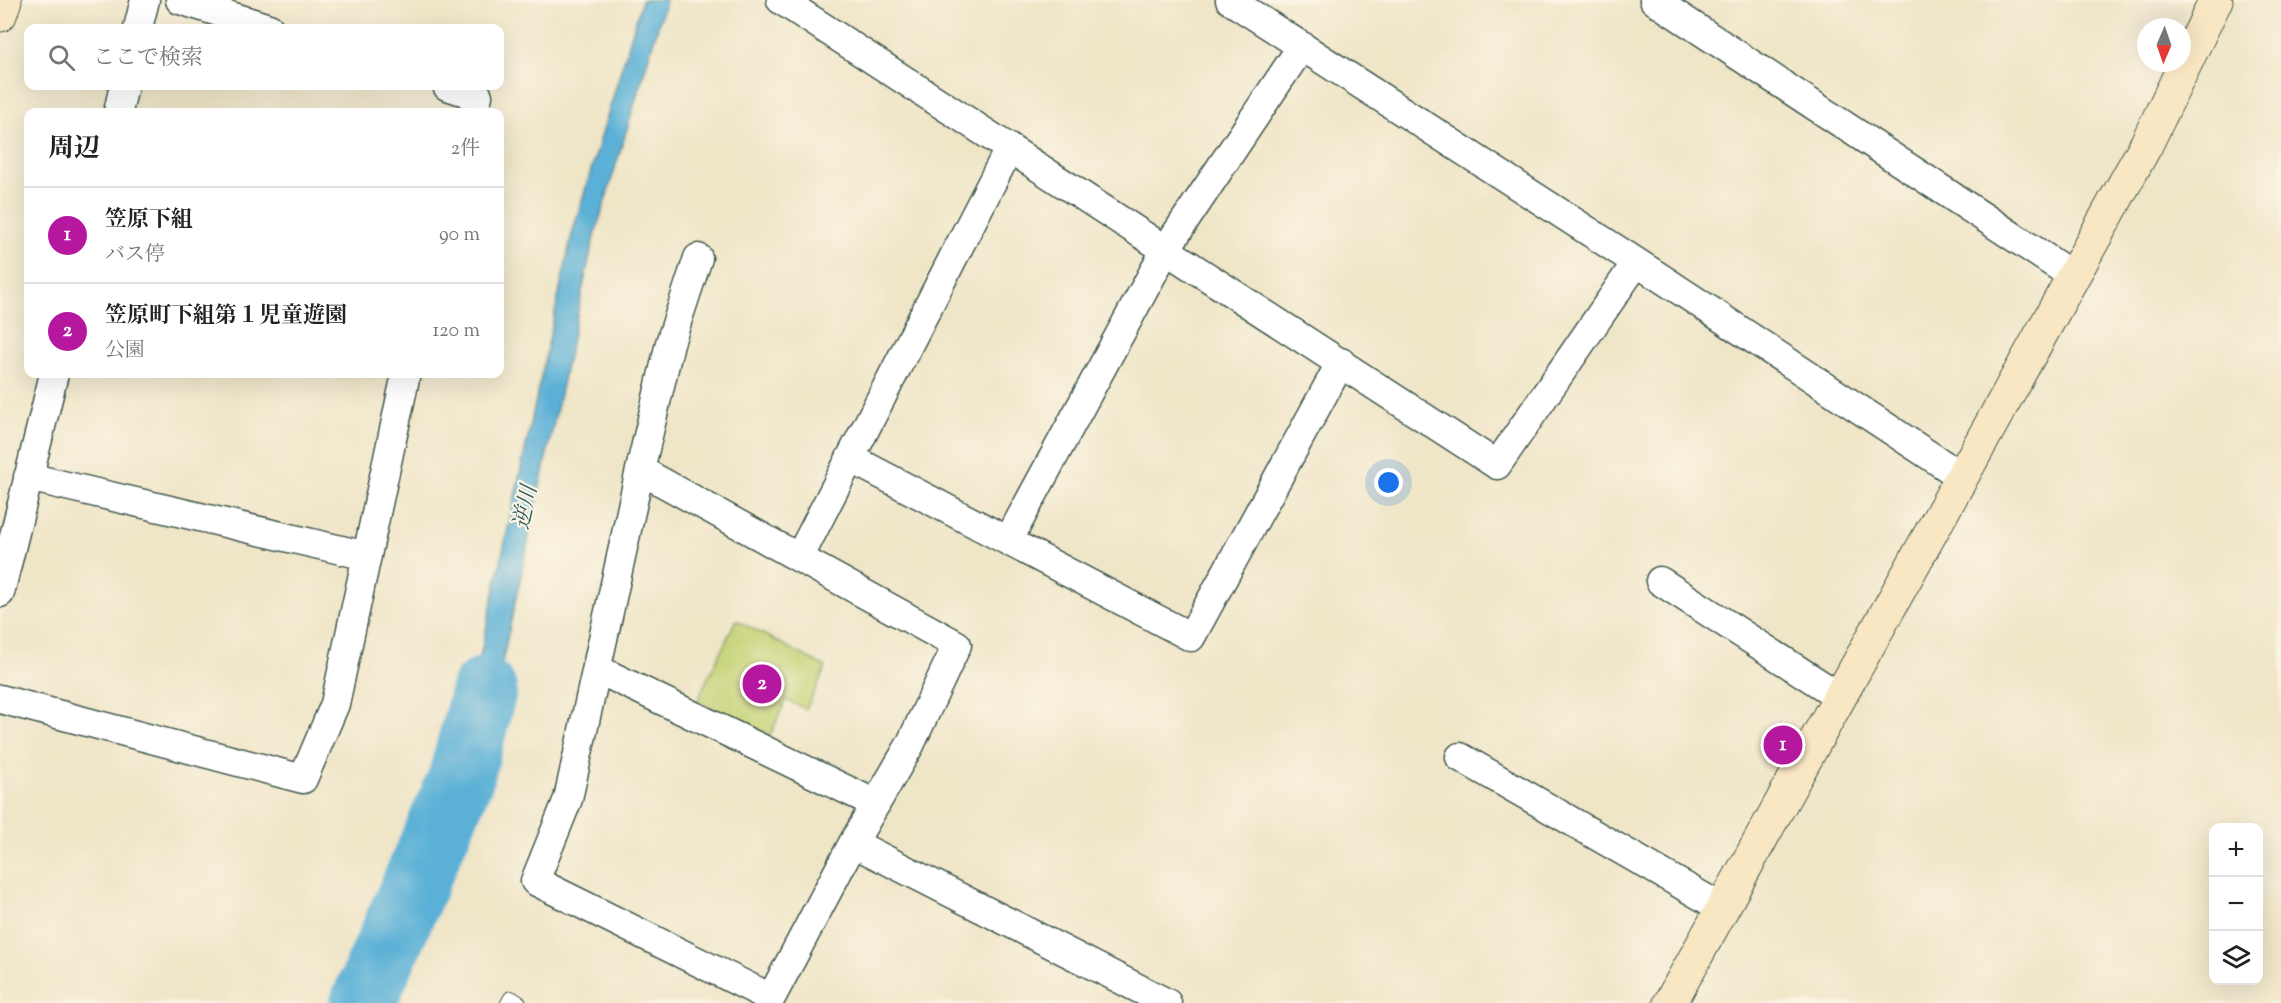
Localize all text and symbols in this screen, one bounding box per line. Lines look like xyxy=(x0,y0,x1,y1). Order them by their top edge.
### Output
north arrow xyxy=(2137,18,2191,72)
search box xyxy=(24,24,504,90)
icon: search xyxy=(45,41,78,74)
text: ここで検索 xyxy=(93,43,203,75)
text: 周辺 xyxy=(48,131,100,168)
text: 2件 xyxy=(451,135,480,164)
text: 笠原下組 xyxy=(105,205,193,237)
text: 1 xyxy=(64,221,71,250)
text: 90 m xyxy=(439,221,480,250)
text: バス停 xyxy=(105,241,165,270)
text: 笠原町下組第１児童遊園 xyxy=(105,301,347,333)
text: 2 xyxy=(63,317,72,346)
text: 120 m xyxy=(432,317,480,346)
text: 公園 xyxy=(105,337,145,366)
your location xyxy=(1374,468,1403,497)
water label: 逆川 xyxy=(507,481,548,532)
pin: 2 xyxy=(742,662,782,706)
pin: 1 xyxy=(1764,722,1802,768)
map controls xyxy=(2209,823,2263,985)
button: + xyxy=(2209,823,2263,877)
button: − xyxy=(2209,877,2263,931)
button: layers xyxy=(2209,931,2263,985)

